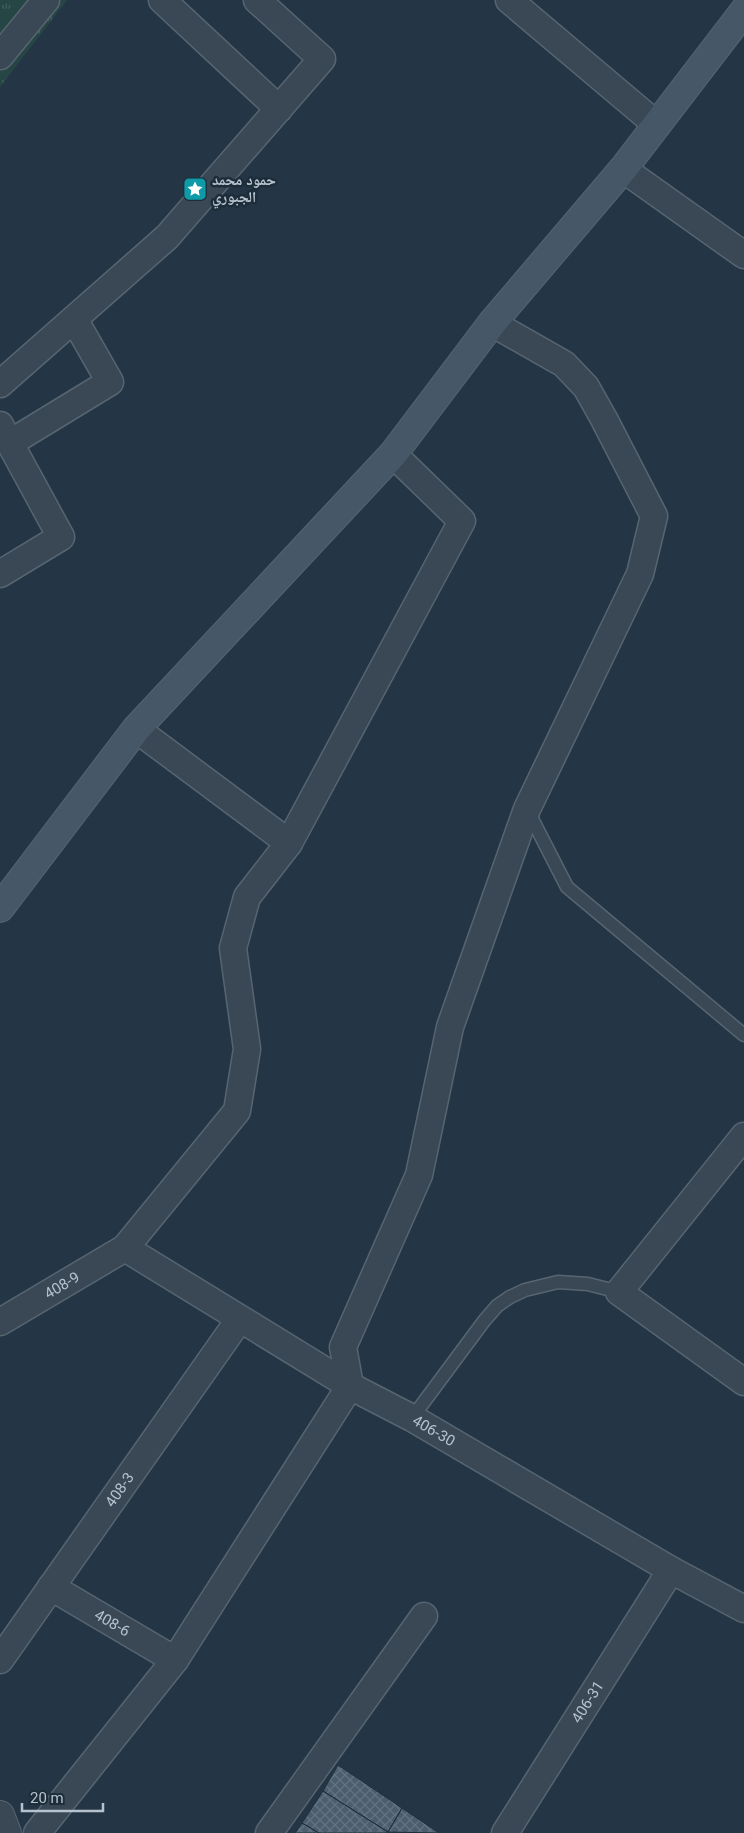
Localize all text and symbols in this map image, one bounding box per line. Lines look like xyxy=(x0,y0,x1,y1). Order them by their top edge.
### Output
place label: حمود محمد الجبوري xyxy=(212,171,276,209)
place icon: حمود محمد الجبوري xyxy=(182,176,208,202)
street label: 408-9 xyxy=(41,1268,83,1303)
street label: 406-30 xyxy=(409,1411,458,1450)
street label: 408-3 xyxy=(101,1469,138,1511)
street label: 408-6 xyxy=(91,1606,133,1640)
street label: 406-31 xyxy=(568,1678,608,1726)
scale bar xyxy=(22,1780,104,1812)
text: 20 m xyxy=(30,1789,64,1807)

